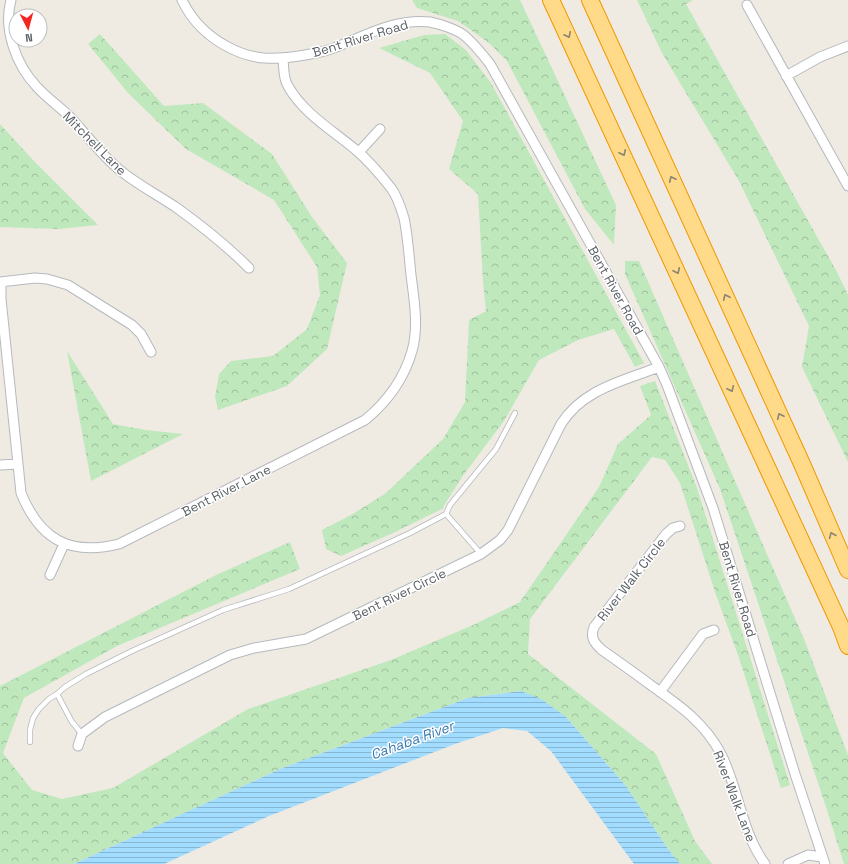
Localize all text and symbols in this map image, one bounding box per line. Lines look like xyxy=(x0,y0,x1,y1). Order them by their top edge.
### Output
north arrow xyxy=(8,8,48,48)
street label: Bent River Road xyxy=(310,16,410,61)
text: N xyxy=(25,31,33,45)
one-way arrow xyxy=(563,31,571,38)
street label: Mitchell Lane xyxy=(59,108,130,179)
one-way arrow xyxy=(618,150,626,157)
one-way arrow xyxy=(669,176,677,184)
street label: Bent River Road xyxy=(584,243,647,338)
one-way arrow xyxy=(672,267,680,275)
one-way arrow xyxy=(723,294,731,302)
one-way arrow xyxy=(727,386,735,393)
one-way arrow xyxy=(777,412,785,420)
street label: Bent River Lane xyxy=(179,461,274,520)
one-way arrow xyxy=(829,531,837,538)
street label: River Walk Circle xyxy=(594,534,669,624)
street label: Bent River Road xyxy=(715,539,760,639)
street label: Bent River Circle xyxy=(350,564,449,625)
water label: Cahaba River xyxy=(368,716,458,763)
street label: River Walk Lane xyxy=(709,748,760,844)

